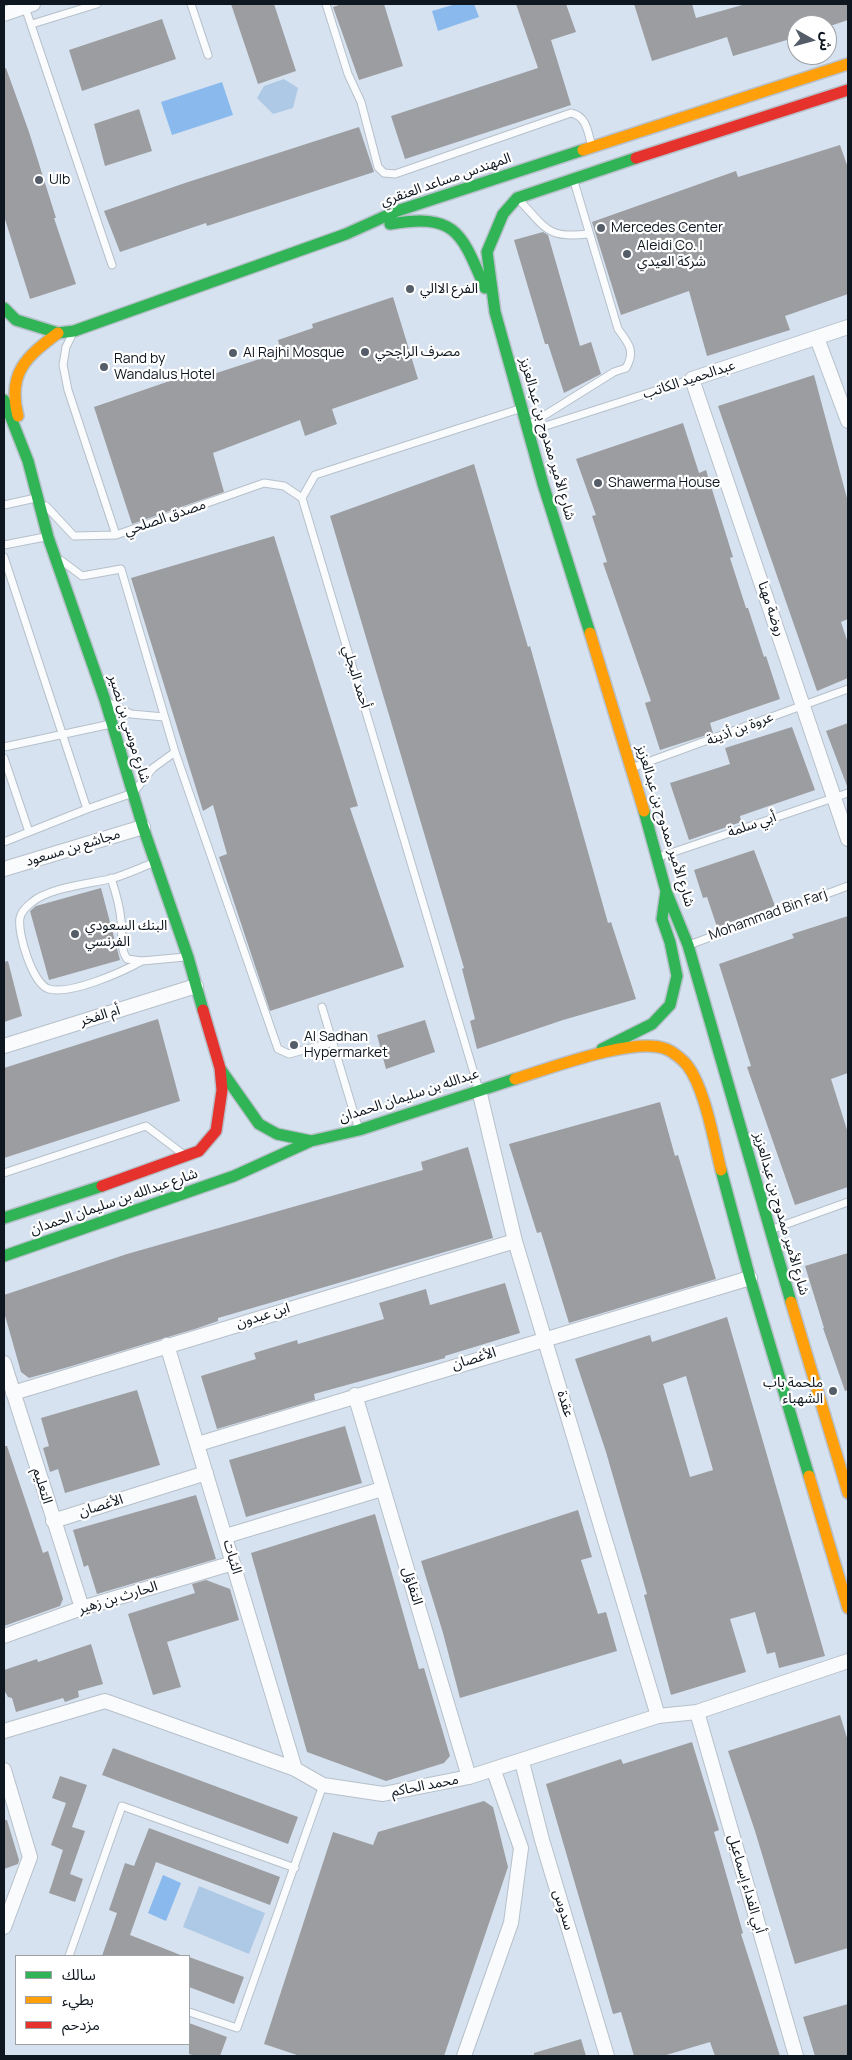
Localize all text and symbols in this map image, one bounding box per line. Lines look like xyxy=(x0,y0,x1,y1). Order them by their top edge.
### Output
north arrow xyxy=(787,15,837,65)
text: ش xyxy=(816,31,837,52)
street label: المهندس مساعد العنقري xyxy=(379,150,513,210)
place label: Ulb xyxy=(49,172,70,188)
marker: Ulb xyxy=(33,174,45,186)
place label: Mercedes Center xyxy=(611,220,723,236)
marker: Mercedes Center xyxy=(595,222,607,234)
place label: Aleidi Co. | شركة العيدي xyxy=(637,238,706,270)
marker: Aleidi Co. | شركة العيدي xyxy=(621,248,633,260)
place label: الفرع الاالي xyxy=(420,281,478,297)
marker: الفرع الاالي xyxy=(404,283,416,295)
place label: مصرف الراجحي xyxy=(375,344,460,360)
place label: Al Rajhi Mosque xyxy=(243,345,345,361)
marker: مصرف الراجحي xyxy=(359,346,371,358)
marker: Al Rajhi Mosque xyxy=(227,347,239,359)
place label: Rand by Wandalus Hotel xyxy=(114,351,215,384)
street label: شارع الأمير ممدوح بن عبدالعزيز xyxy=(516,356,578,522)
street label: عبدالحميد الكاتب xyxy=(641,357,737,403)
marker: Rand by Wandalus Hotel xyxy=(98,361,110,373)
place label: Shawerma House xyxy=(608,475,720,491)
marker: Shawerma House xyxy=(592,477,604,489)
street label: مصدق الصلحي xyxy=(122,496,208,540)
street label: روضة مهنا xyxy=(754,579,788,639)
street label: أحمد البجلي xyxy=(338,643,374,711)
street label: شارع موسي بن نصير xyxy=(104,673,154,785)
street label: عروة بن أذينة xyxy=(704,709,776,749)
street label: شارع الأمير ممدوح بن عبدالعزيز xyxy=(632,743,698,909)
street label: أبي سلمة xyxy=(726,809,778,841)
street label: مجاشع بن مسعود xyxy=(24,826,122,870)
street label: Mohammad Bin Farj xyxy=(706,886,830,944)
place label: البنك السعودي الفرنسي xyxy=(85,918,167,950)
marker: البنك السعودي الفرنسي xyxy=(69,928,81,940)
street label: أم الفخر xyxy=(78,1002,122,1030)
place label: Al Sadhan Hypermarket xyxy=(304,1029,388,1062)
marker: Al Sadhan Hypermarket xyxy=(288,1039,300,1051)
street label: عبدالله بن سليمان الحمدان xyxy=(337,1065,481,1127)
street label: شارع الأمير ممدوح بن عبدالعزيز xyxy=(750,1131,812,1297)
street label: شارع عبدالله بن سليمان الحمدان xyxy=(28,1165,200,1239)
street label: ابن عبدون xyxy=(234,1300,292,1332)
street label: الأغصان xyxy=(450,1344,498,1374)
place label: ملحمة باب الشهباء xyxy=(763,1375,823,1408)
marker: ملحمة باب الشهباء xyxy=(827,1385,839,1397)
street label: عقدة xyxy=(553,1389,577,1419)
street label: التعليم xyxy=(29,1466,55,1506)
street label: الأغصان xyxy=(77,1491,125,1521)
street label: الثبات xyxy=(219,1538,245,1576)
street label: التفاؤل xyxy=(398,1565,426,1607)
street label: الحارث بن زهير xyxy=(76,1578,160,1618)
street label: محمد الحاكم xyxy=(390,1771,460,1801)
street label: أبي الفداء إسماعيل xyxy=(724,1833,768,1935)
street label: سدوس xyxy=(549,1888,577,1932)
legend xyxy=(15,1955,190,2045)
text: سالك xyxy=(62,1964,96,1985)
text: بطيء xyxy=(62,1989,94,2010)
text: مزدحم xyxy=(62,2014,100,2035)

